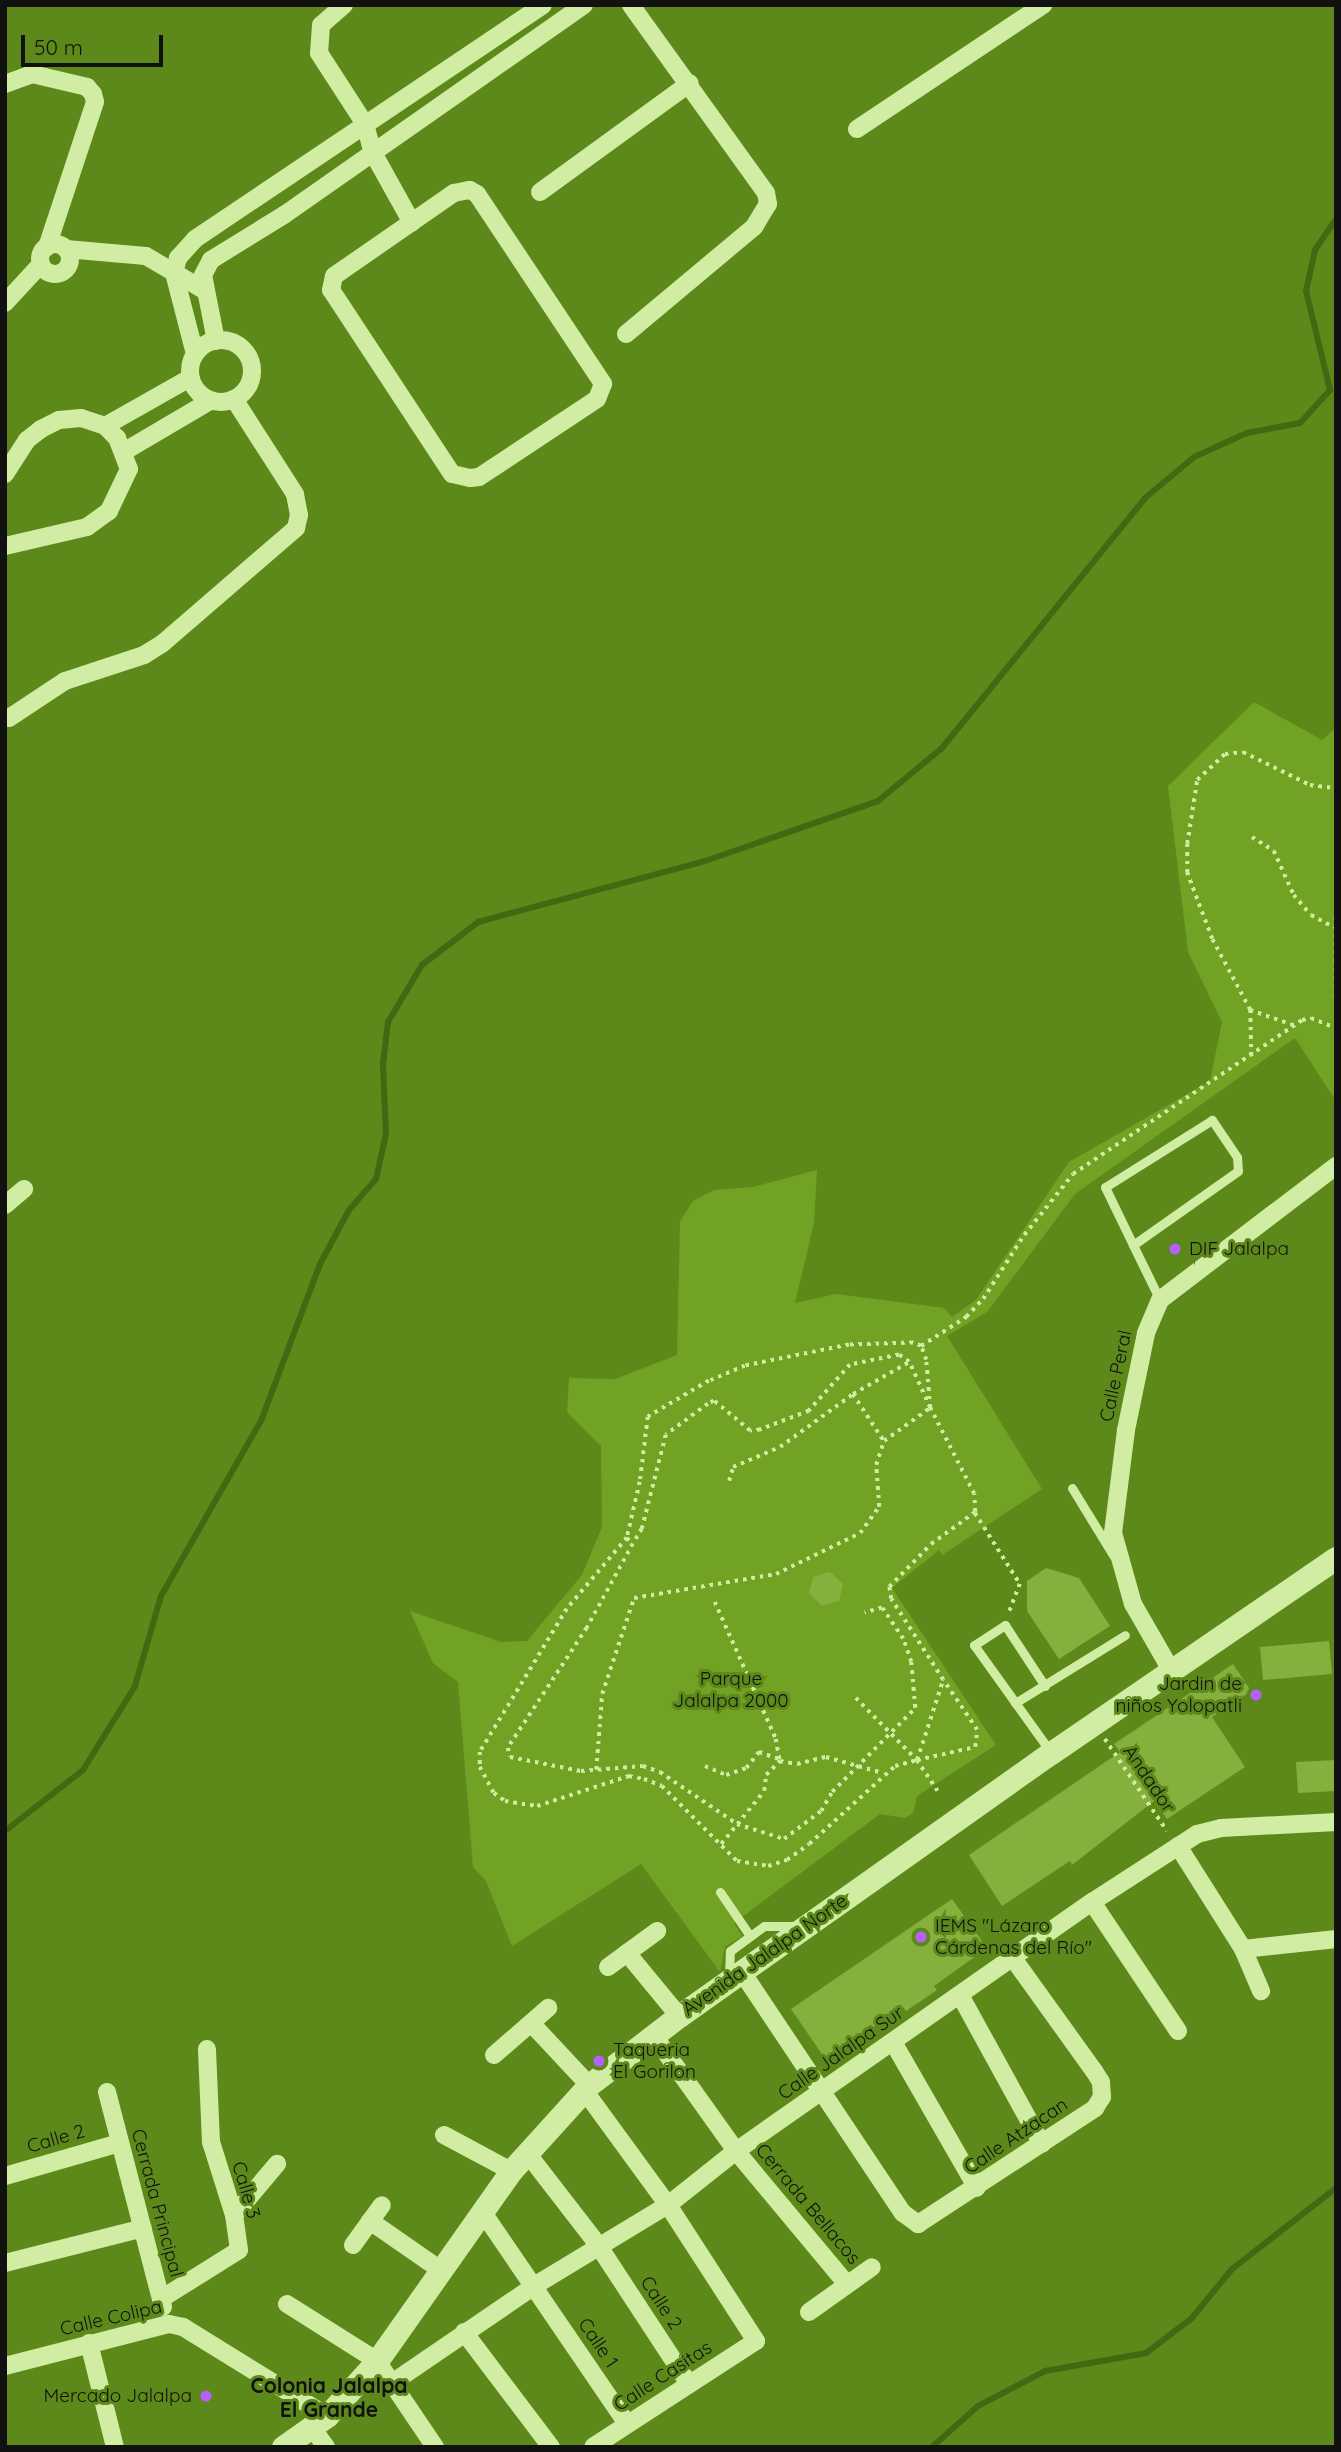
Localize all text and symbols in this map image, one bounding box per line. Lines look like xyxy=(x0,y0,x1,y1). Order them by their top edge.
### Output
scale bar xyxy=(24,21,166,65)
text: 50 m xyxy=(34,34,83,60)
place label: DIF Jalalpa xyxy=(1189,1238,1289,1260)
marker: DIF Jalalpa xyxy=(1167,1241,1183,1257)
street label: Calle Peral xyxy=(1095,1328,1137,1424)
park label: Parque Jalalpa 2000 xyxy=(673,1668,789,1712)
place label: Jardin de niños Yolopatli xyxy=(1116,1673,1242,1717)
marker: Jardin de niños Yolopatli xyxy=(1248,1687,1264,1703)
street label: Andador xyxy=(1118,1741,1180,1817)
street label: Avenida Jalalpa Norte xyxy=(678,1889,852,2021)
place label: IEMS "Lázaro Cárdenas del Río" xyxy=(935,1915,1092,1959)
marker: IEMS "Lázaro Cárdenas del Río" xyxy=(913,1929,929,1945)
street label: Calle Jalalpa Sur xyxy=(774,2001,908,2105)
place label: Taqueria El Gorilon xyxy=(613,2039,696,2083)
marker: Taqueria El Gorilon xyxy=(591,2053,607,2069)
street label: Calle Atzacan xyxy=(960,2093,1072,2179)
street label: Calle 2 xyxy=(25,2120,87,2158)
street label: Cerrada Principal xyxy=(126,2127,188,2279)
street label: Cerrada Bellacos xyxy=(751,2139,865,2269)
street label: Calle 3 xyxy=(227,2159,265,2221)
street label: Calle 2 xyxy=(635,2272,687,2334)
street label: Calle Colipa xyxy=(58,2295,164,2341)
street label: Calle 1 xyxy=(573,2314,623,2372)
street label: Calle Casitas xyxy=(610,2336,716,2416)
district label: Colonia Jalalpa El Grande xyxy=(250,2372,408,2422)
place label: Mercado Jalalpa xyxy=(43,2385,192,2407)
marker: Mercado Jalalpa xyxy=(198,2388,214,2404)

